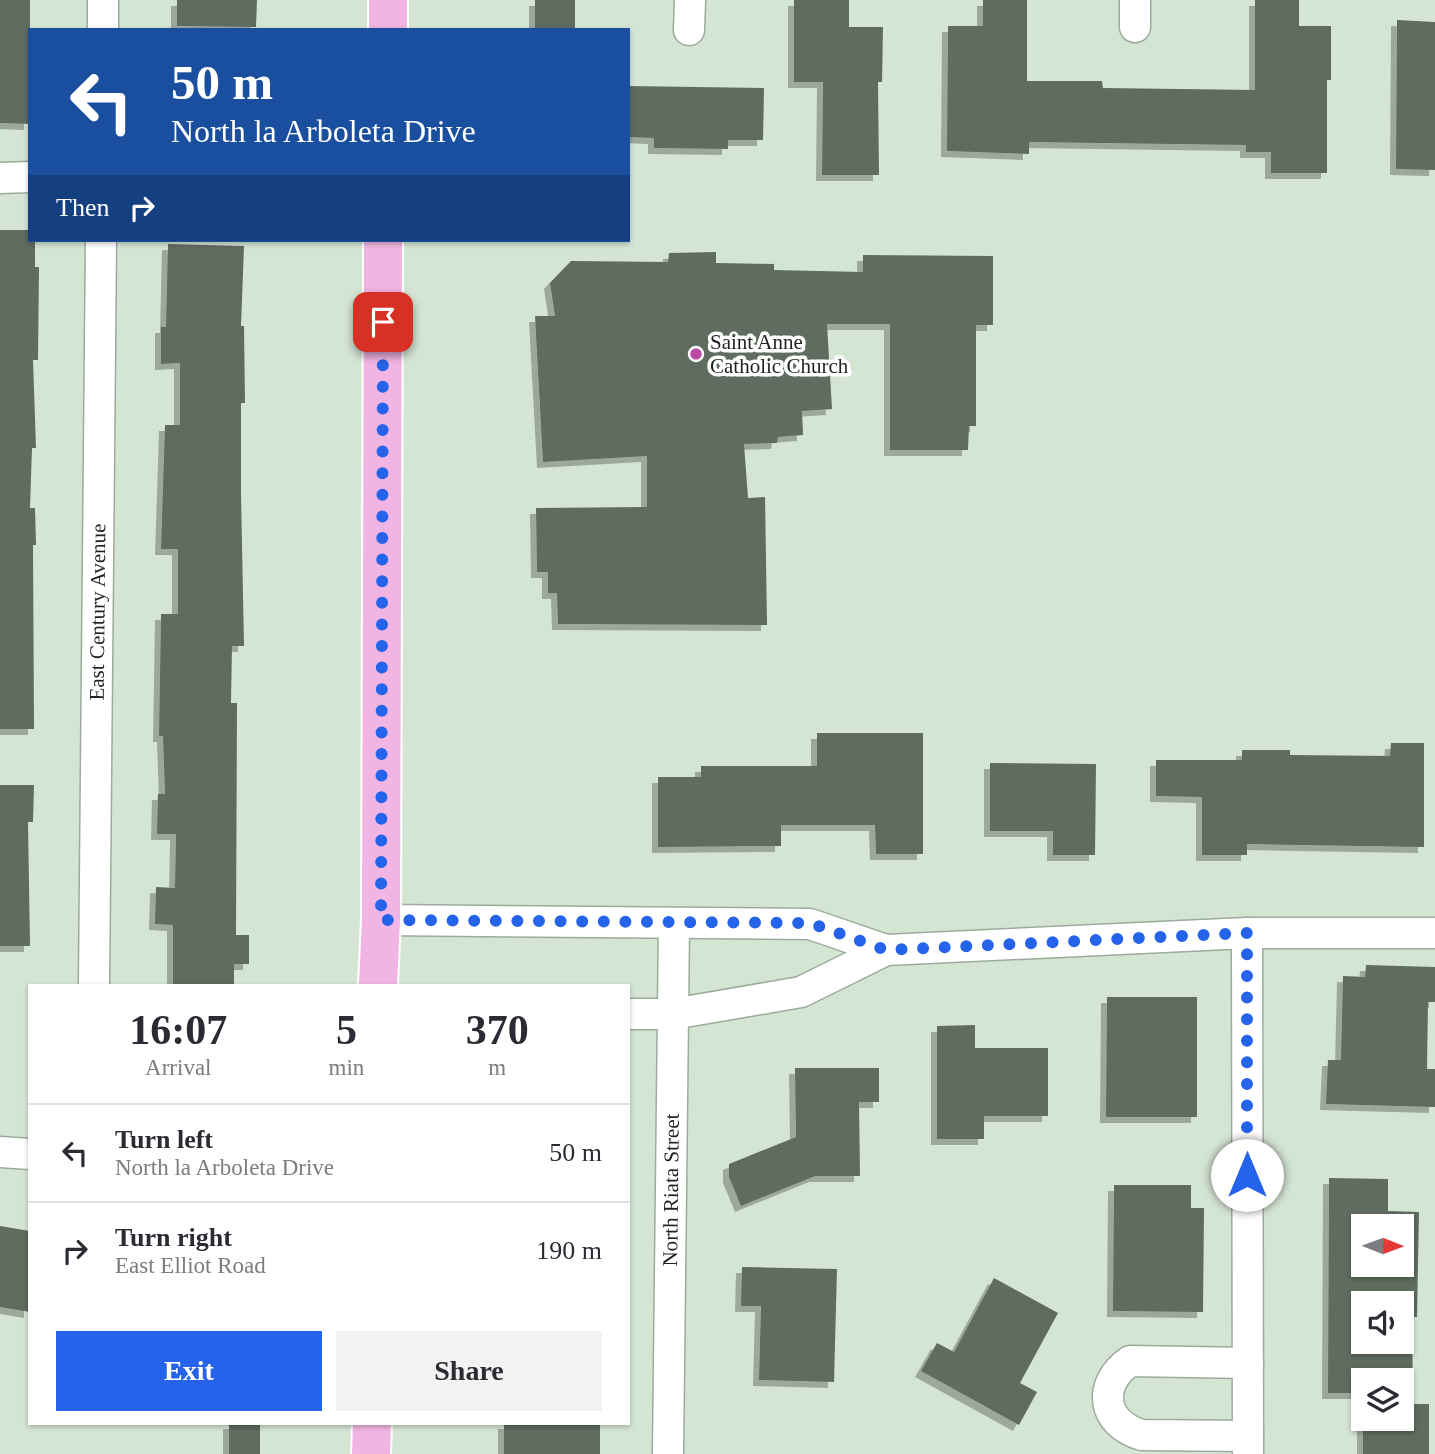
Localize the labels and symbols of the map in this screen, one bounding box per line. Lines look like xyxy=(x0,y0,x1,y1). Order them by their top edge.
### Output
pin xyxy=(353,292,413,352)
place label: Saint Anne Catholic Church xyxy=(710,330,849,378)
marker: Saint Anne Catholic Church xyxy=(688,346,704,362)
street label: East Century Avenue xyxy=(85,523,110,701)
street label: North Riata Street xyxy=(658,1113,684,1267)
position arrow xyxy=(1210,1138,1284,1212)
north arrow xyxy=(1351,1214,1414,1278)

